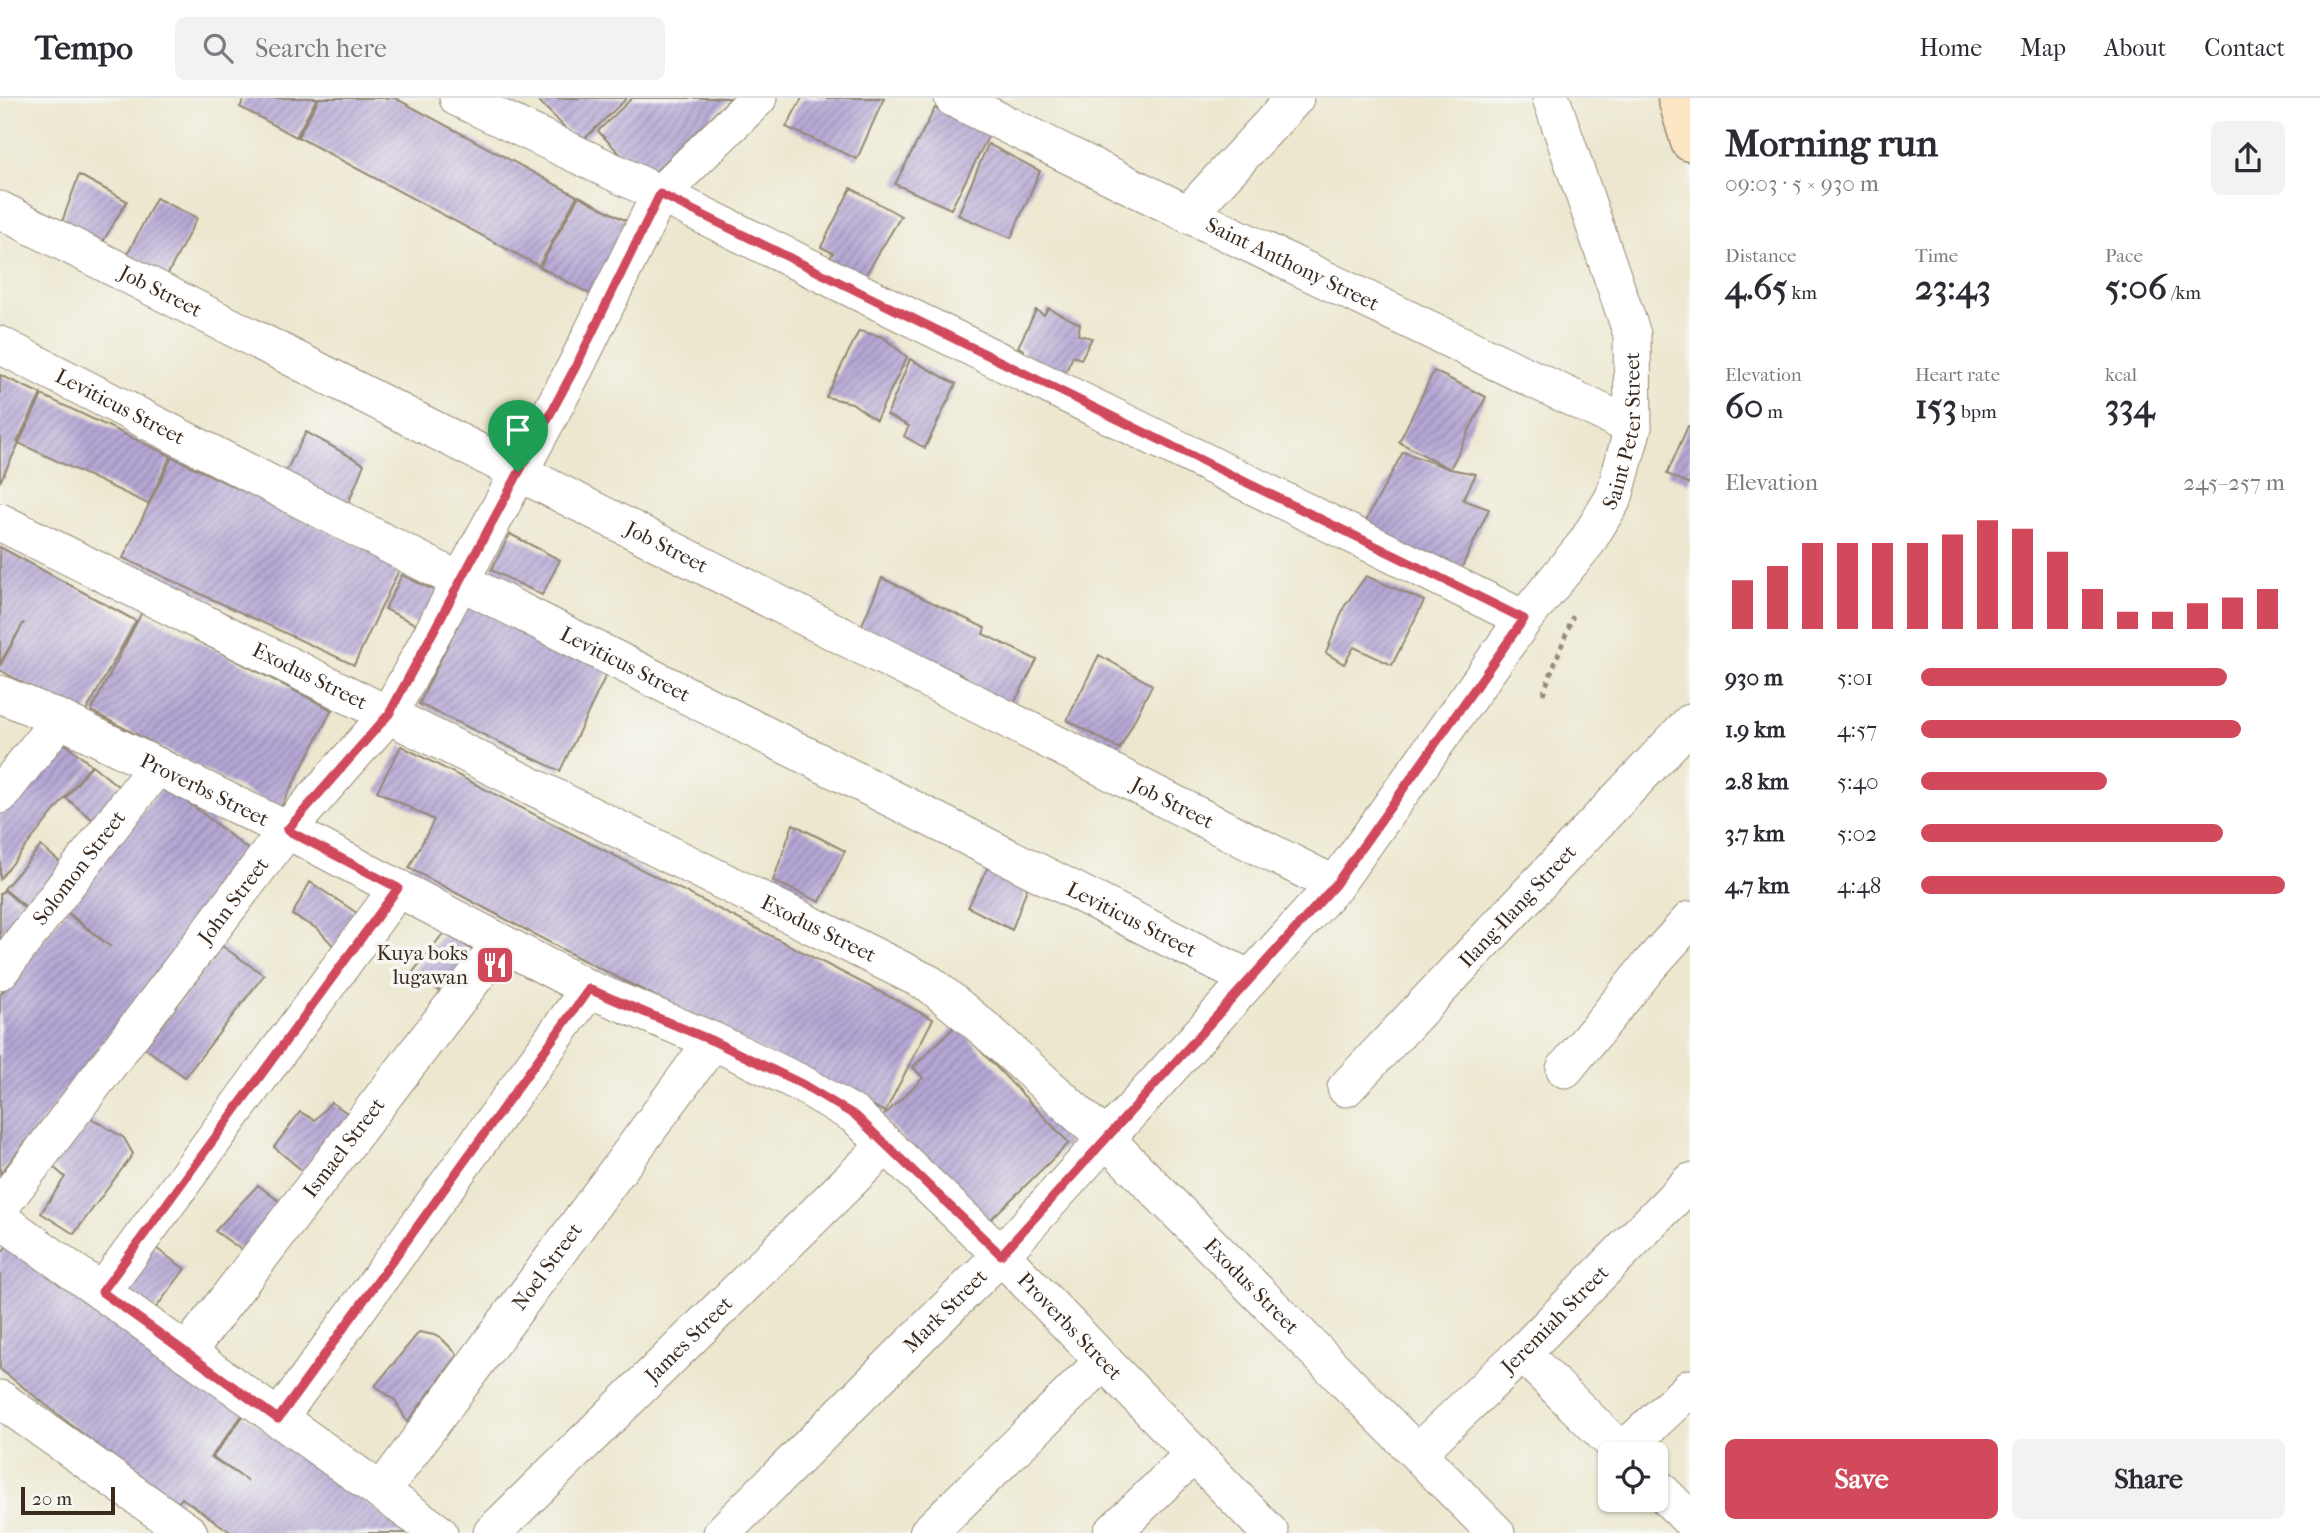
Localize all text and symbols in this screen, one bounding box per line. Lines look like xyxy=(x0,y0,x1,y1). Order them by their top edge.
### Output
search box xyxy=(175,17,665,80)
text: Tempo xyxy=(35,29,133,68)
icon: search xyxy=(199,29,237,67)
text: Search here xyxy=(255,33,387,64)
text: Home xyxy=(1920,34,1982,62)
text: Map xyxy=(2020,34,2066,62)
text: About xyxy=(2104,34,2166,62)
text: Contact xyxy=(2204,34,2285,62)
text: Morning run xyxy=(1725,121,1938,166)
button: share xyxy=(2211,121,2285,195)
text: 09:03 · 5 × 930 m xyxy=(1725,170,1879,197)
street label: Saint Anthony Street xyxy=(1202,212,1383,316)
text: Distance xyxy=(1725,245,1796,267)
text: Time xyxy=(1915,245,1958,267)
text: Pace xyxy=(2105,245,2143,267)
street label: Job Street xyxy=(114,260,206,322)
text: 4.65 xyxy=(1725,267,1787,308)
text: 23:43 xyxy=(1915,267,1991,308)
text: 5:06 xyxy=(2105,267,2167,308)
text: km xyxy=(1787,282,1817,304)
text: /km xyxy=(2167,282,2201,304)
street label: Saint Peter Street xyxy=(1597,351,1645,514)
street label: Leviticus Street xyxy=(51,364,189,450)
text: Elevation xyxy=(1725,364,1802,386)
text: Heart rate xyxy=(1915,364,2000,386)
text: kcal xyxy=(2105,364,2137,386)
text: 60 xyxy=(1725,386,1763,427)
text: 153 xyxy=(1915,386,1957,427)
text: 334 xyxy=(2105,386,2154,427)
pin xyxy=(488,400,548,472)
text: m xyxy=(1763,401,1783,423)
text: bpm xyxy=(1957,401,1997,423)
icon: arrive xyxy=(499,411,537,449)
text: Elevation xyxy=(1725,469,1818,496)
text: 245–257 m xyxy=(2183,469,2285,496)
street label: Job Street xyxy=(620,515,712,578)
street label: Leviticus Street xyxy=(556,622,694,707)
street label: Exodus Street xyxy=(249,637,372,715)
text: 930 m xyxy=(1725,664,1783,691)
text: 5:01 xyxy=(1837,664,1873,691)
text: 1.9 km xyxy=(1725,716,1785,743)
text: 4:57 xyxy=(1837,716,1877,743)
street label: Proverbs Street xyxy=(137,748,273,831)
text: 2.8 km xyxy=(1725,768,1789,795)
text: 5:40 xyxy=(1837,768,1879,795)
street label: Job Street xyxy=(1126,771,1218,834)
street label: Solomon Street xyxy=(28,805,131,930)
text: 3.7 km xyxy=(1725,820,1785,847)
text: 5:02 xyxy=(1837,820,1877,847)
street label: Ilang-Ilang Street xyxy=(1454,839,1581,972)
street label: John Street xyxy=(192,852,274,950)
text: 4.7 km xyxy=(1725,872,1789,899)
text: 4:48 xyxy=(1837,872,1881,899)
street label: Leviticus Street xyxy=(1063,877,1201,962)
street label: Exodus Street xyxy=(757,890,880,967)
place label: Kuya boks lugawan xyxy=(376,941,468,989)
restaurant icon: Kuya boks lugawan xyxy=(474,944,516,986)
street label: Ismael Street xyxy=(298,1093,390,1202)
street label: Noel Street xyxy=(507,1218,587,1315)
street label: Exodus Street xyxy=(1199,1233,1304,1339)
street label: Jeremiah Street xyxy=(1495,1260,1614,1380)
street label: Mark Street xyxy=(898,1264,992,1357)
street label: Proverbs Street xyxy=(1013,1268,1128,1385)
street label: James Street xyxy=(639,1291,738,1389)
button: Save xyxy=(1725,1439,1998,1519)
button: Share xyxy=(2012,1439,2285,1519)
map controls xyxy=(1598,1442,1668,1512)
button: locate xyxy=(1598,1442,1668,1512)
scale bar xyxy=(21,1484,116,1516)
text: 20 m xyxy=(32,1488,72,1510)

